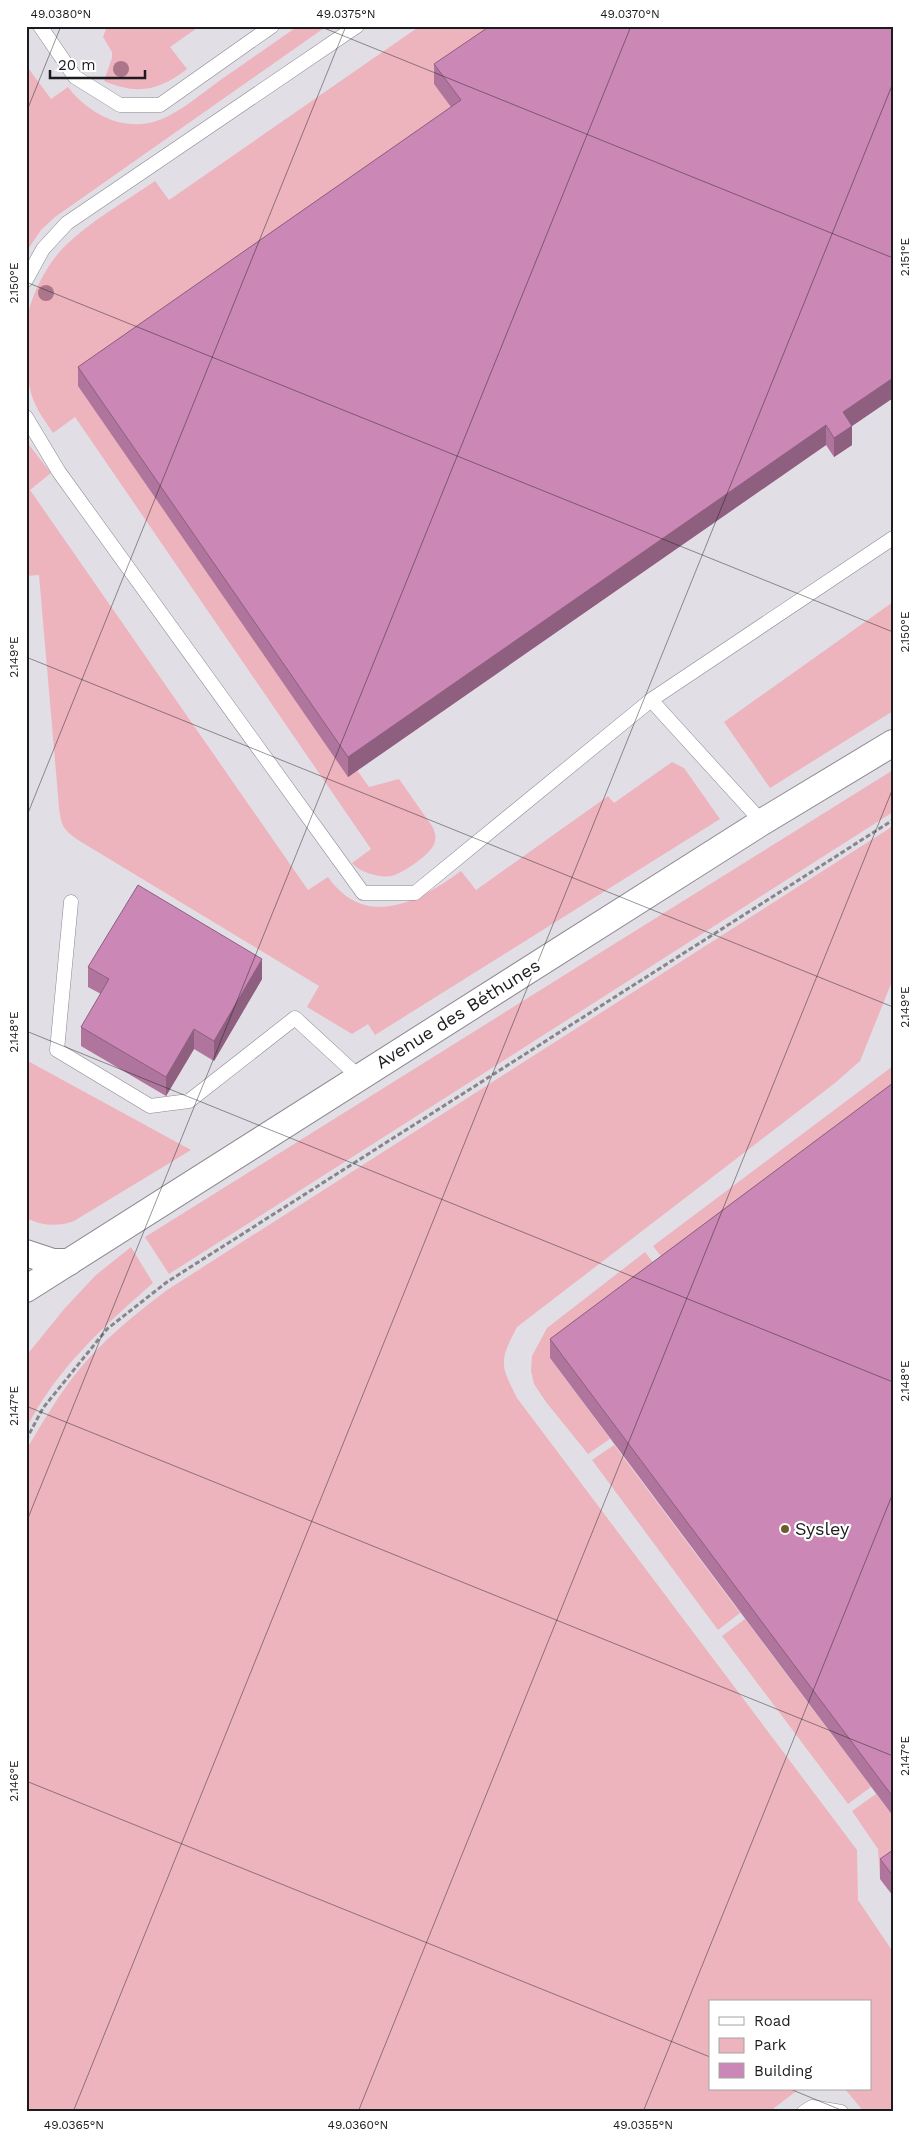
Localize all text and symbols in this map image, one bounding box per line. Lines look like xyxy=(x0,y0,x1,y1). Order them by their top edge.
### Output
text: 49.0380°N xyxy=(31,7,91,21)
text: 49.0375°N xyxy=(316,7,376,21)
text: 49.0370°N xyxy=(600,7,660,21)
scale bar xyxy=(50,48,145,80)
text: 20 m xyxy=(58,56,96,74)
text: 2.151°E xyxy=(898,238,912,276)
text: 2.150°E xyxy=(7,262,21,304)
text: 2.150°E xyxy=(898,611,912,653)
text: 2.149°E xyxy=(7,636,21,678)
street label: Avenue des Béthunes xyxy=(372,954,544,1073)
text: 2.149°E xyxy=(898,986,912,1028)
text: 2.148°E xyxy=(7,1011,21,1053)
text: 2.148°E xyxy=(898,1360,912,1402)
text: 2.147°E xyxy=(7,1386,21,1426)
place label: Sysley xyxy=(795,1518,850,1539)
marker: Sysley xyxy=(779,1523,791,1535)
text: 2.147°E xyxy=(898,1736,912,1776)
text: 2.146°E xyxy=(7,1760,21,1802)
legend xyxy=(709,2000,872,2090)
text: Road xyxy=(754,2012,791,2030)
text: Park xyxy=(754,2036,787,2054)
text: Building xyxy=(754,2062,812,2080)
text: 49.0365°N xyxy=(44,2118,104,2132)
text: 49.0360°N xyxy=(328,2118,388,2132)
text: 49.0355°N xyxy=(613,2118,673,2132)

